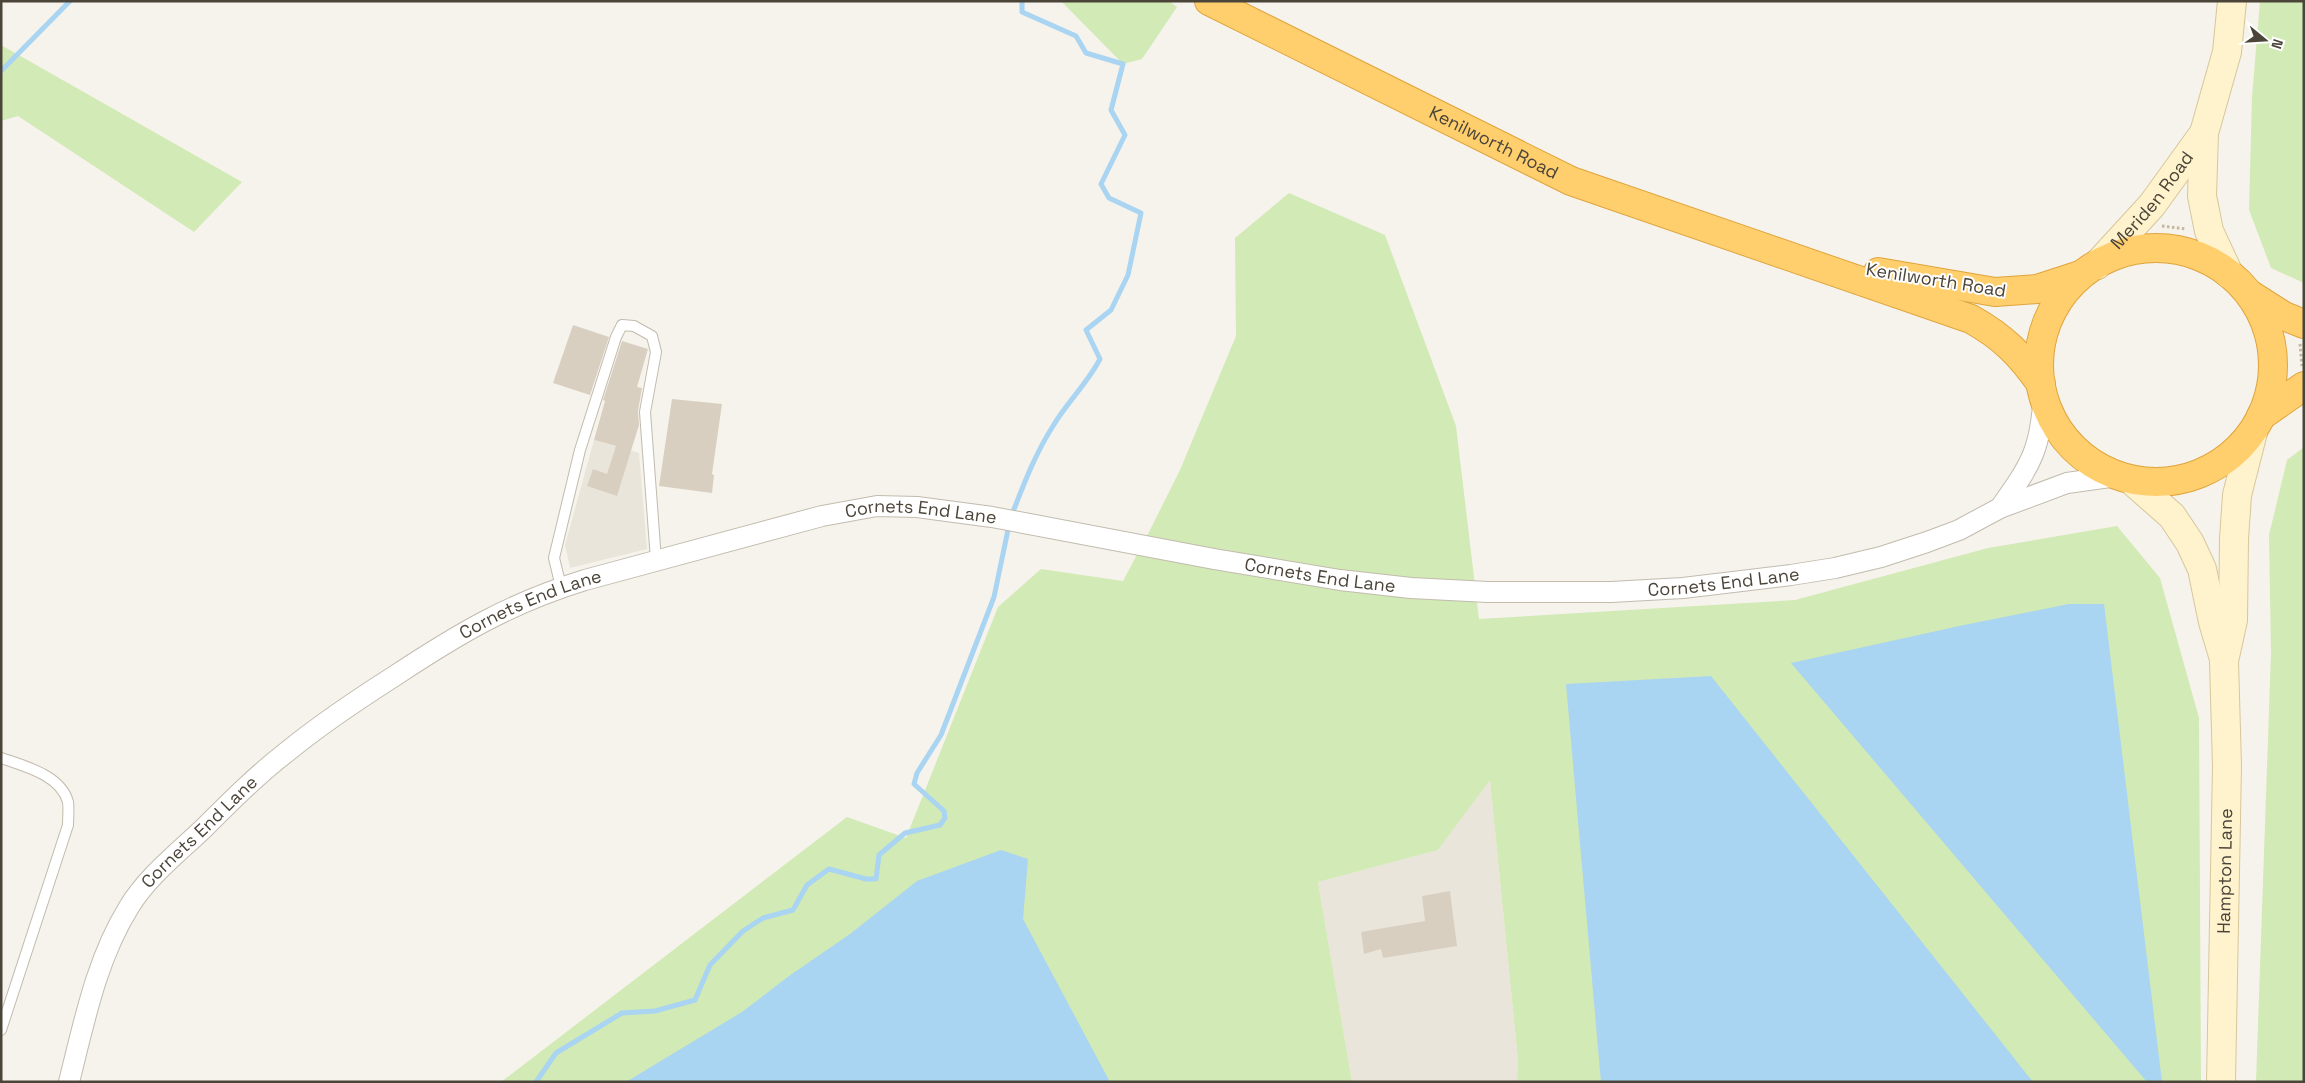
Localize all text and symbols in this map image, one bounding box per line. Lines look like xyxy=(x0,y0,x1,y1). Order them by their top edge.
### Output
north arrow xyxy=(2240,15,2290,65)
text: N xyxy=(2267,37,2287,51)
street label: Kenilworth Road xyxy=(1425,100,1562,184)
street label: Meriden Road xyxy=(2105,147,2198,254)
street label: Kenilworth Road xyxy=(1864,257,2008,302)
street label: Cornets End Lane xyxy=(843,494,998,529)
street label: Cornets End Lane xyxy=(1243,552,1397,597)
street label: Cornets End Lane xyxy=(1647,562,1801,601)
street label: Cornets End Lane xyxy=(455,564,604,644)
street label: Cornets End Lane xyxy=(136,770,262,893)
street label: Hampton Lane xyxy=(2212,808,2237,934)

